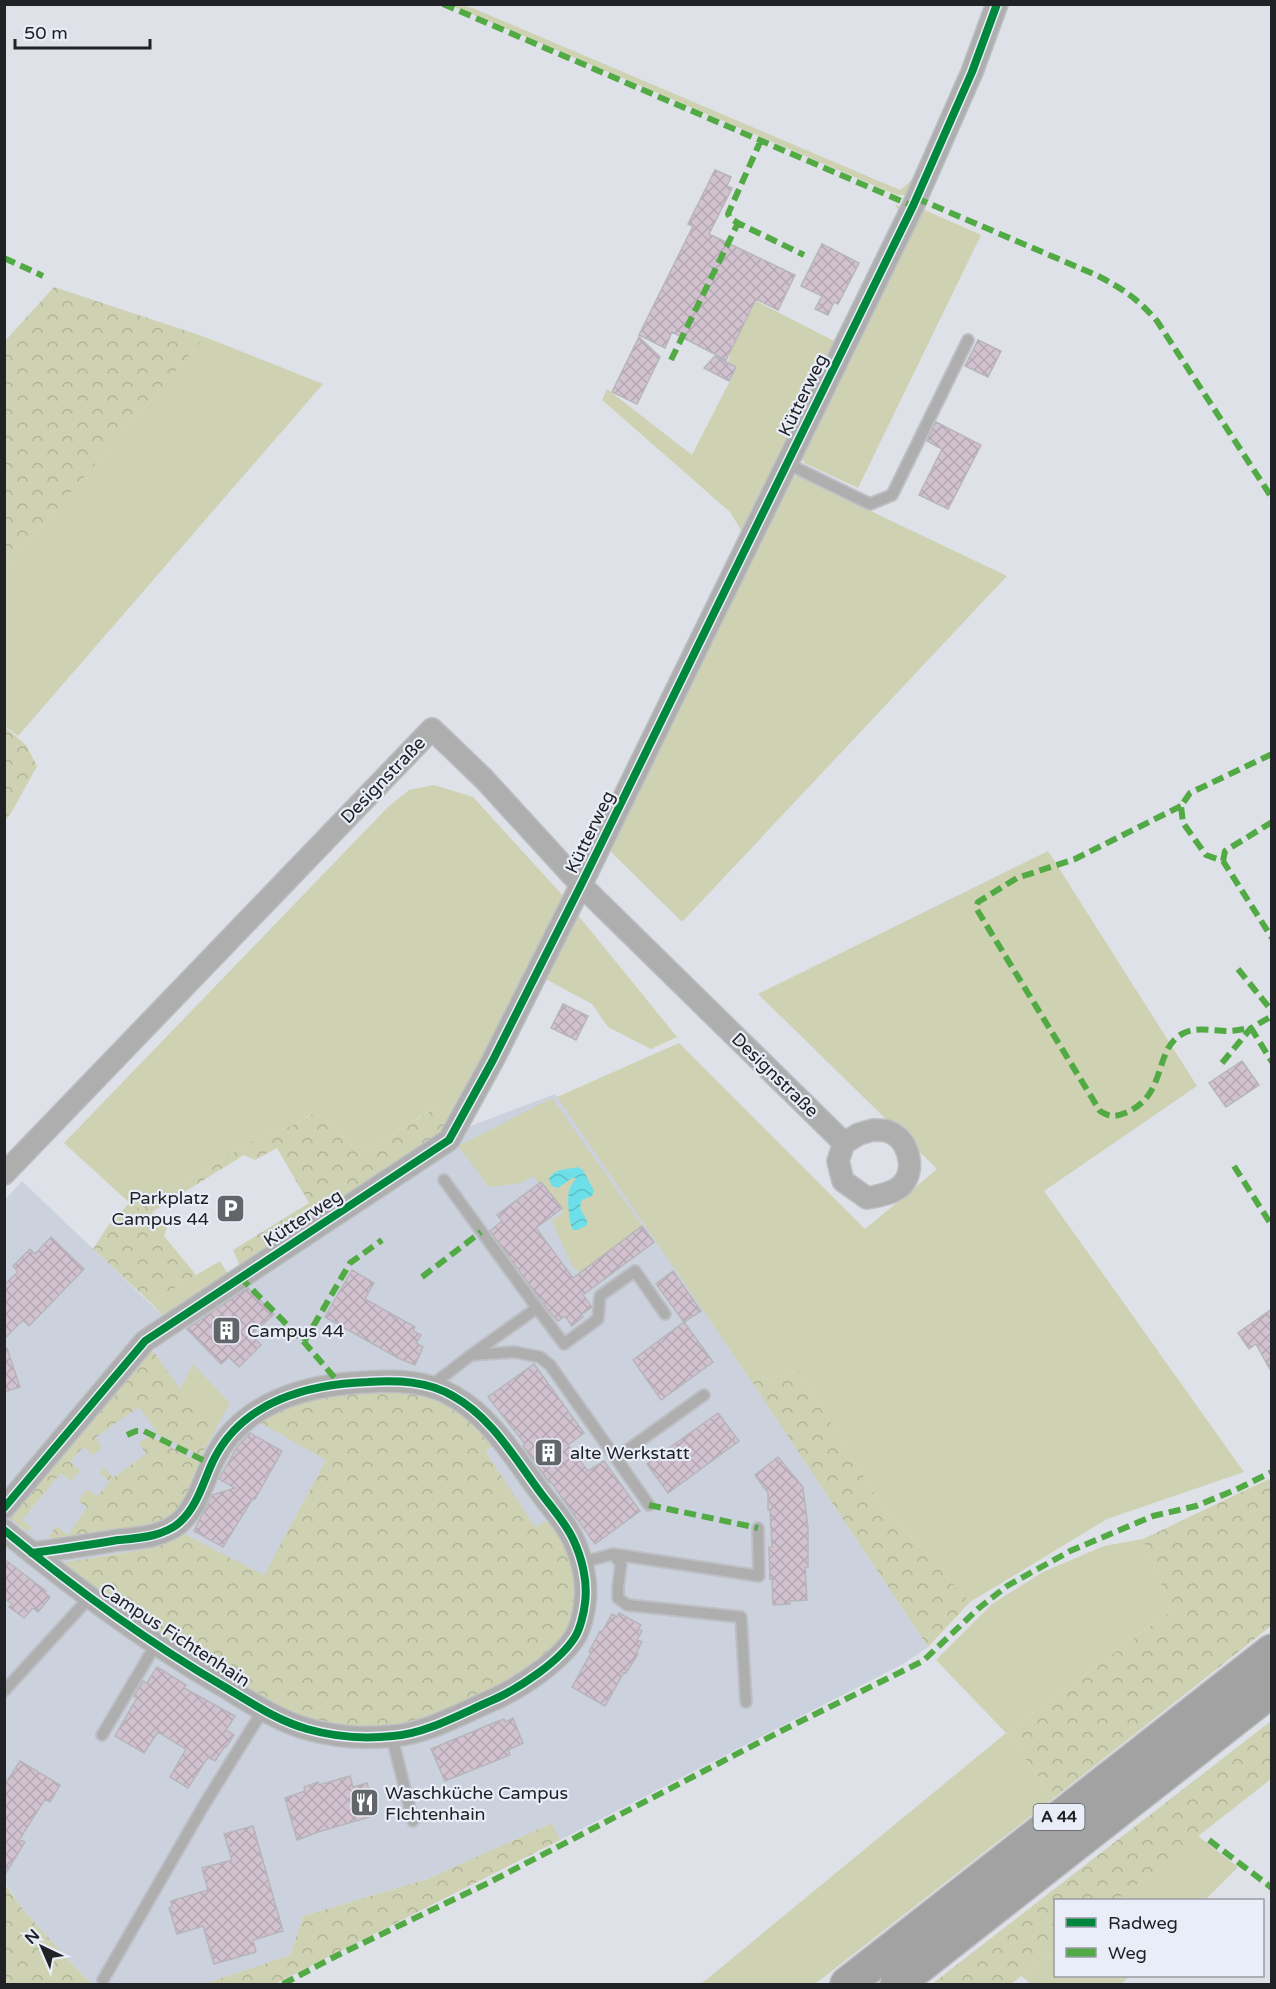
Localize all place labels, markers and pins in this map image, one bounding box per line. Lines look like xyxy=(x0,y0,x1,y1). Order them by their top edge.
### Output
place label: Parkplatz Campus 44 xyxy=(112,1187,209,1230)
parking icon: Parkplatz Campus 44 xyxy=(214,1192,246,1224)
building icon: Campus 44 xyxy=(210,1315,242,1347)
place label: Campus 44 xyxy=(247,1320,344,1342)
building icon: alte Werkstatt xyxy=(533,1437,565,1469)
place label: alte Werkstatt xyxy=(570,1442,690,1464)
place label: Waschküche Campus FIchtenhain xyxy=(385,1782,568,1825)
restaurant icon: Waschküche Campus FIchtenhain xyxy=(348,1787,380,1819)

